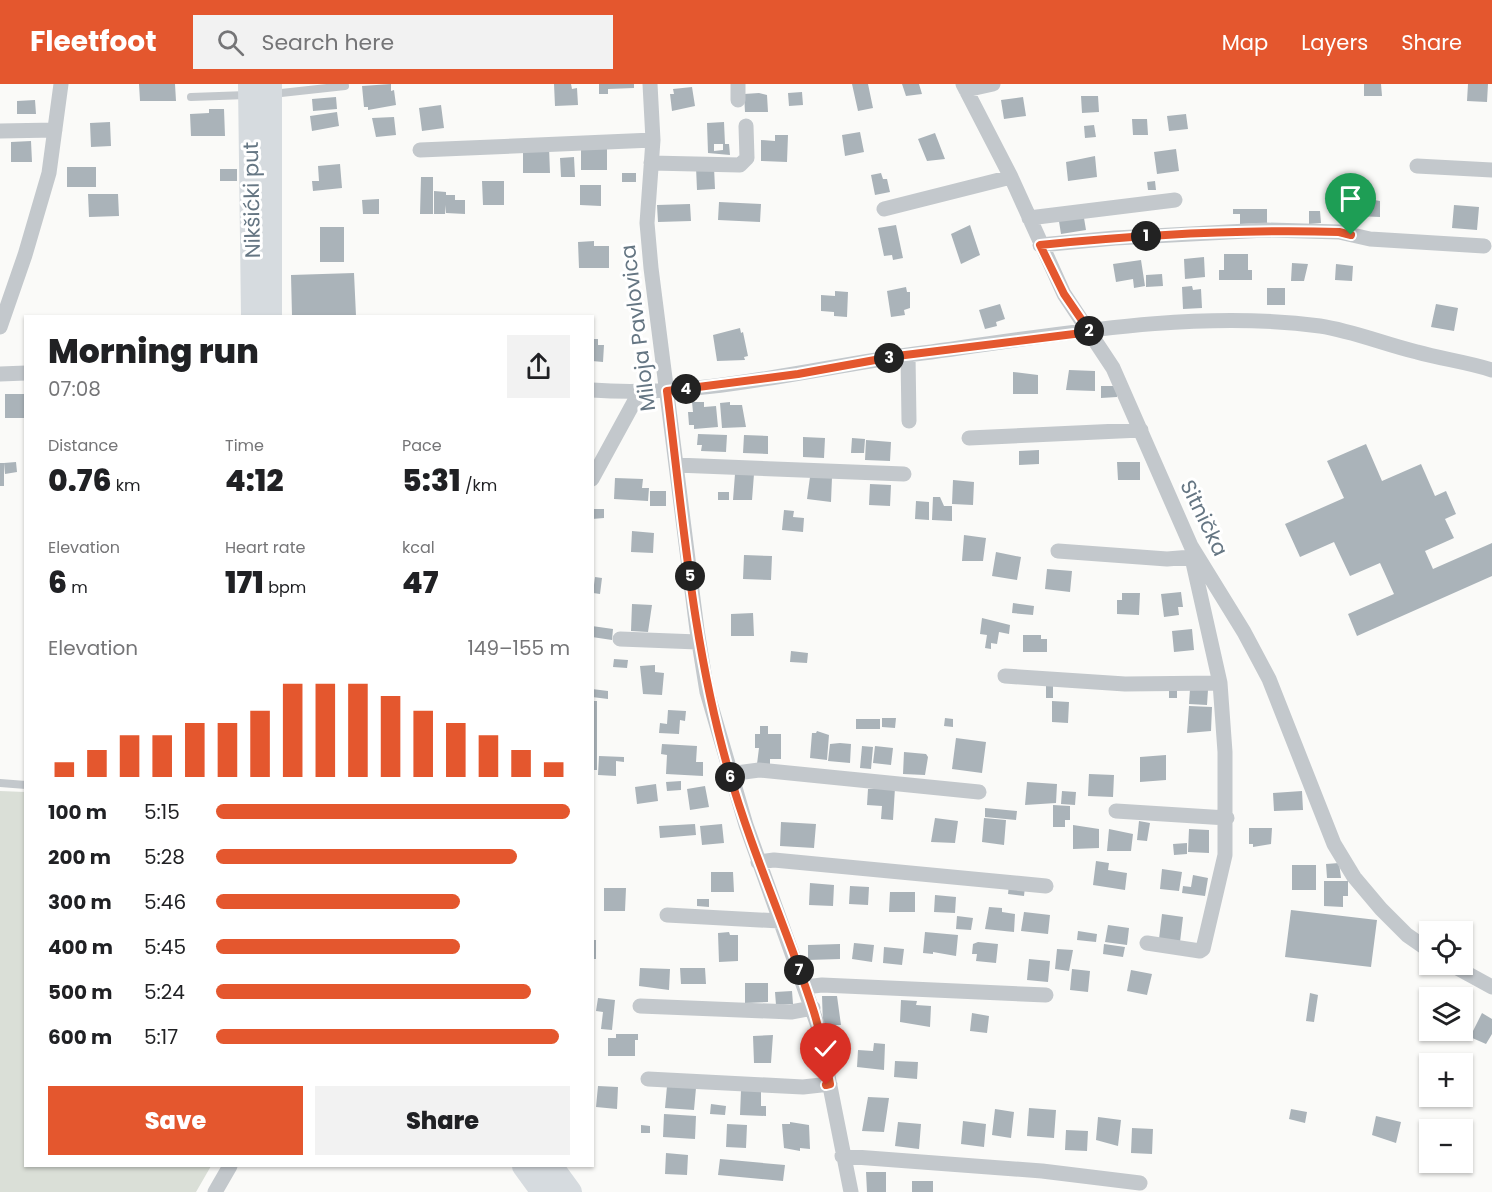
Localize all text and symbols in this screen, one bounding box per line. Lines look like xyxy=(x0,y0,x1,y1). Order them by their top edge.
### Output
search box xyxy=(193,15,613,69)
text: Fleetfoot xyxy=(30,22,157,61)
icon: search xyxy=(214,26,247,59)
text: Search here xyxy=(262,27,394,58)
text: Map xyxy=(1222,28,1268,57)
text: Layers xyxy=(1301,28,1368,57)
text: Share xyxy=(1401,28,1462,57)
street label: Nikšićki put xyxy=(236,142,267,259)
pin xyxy=(1325,173,1376,235)
icon: arrive xyxy=(1334,182,1367,215)
pin: 1 xyxy=(1131,221,1161,251)
text: 1 xyxy=(1143,224,1149,247)
street label: Miloja Pavlovica xyxy=(613,243,662,413)
pin: 2 xyxy=(1074,316,1104,346)
text: 2 xyxy=(1084,319,1094,342)
text: Morning run xyxy=(48,328,259,375)
button: share xyxy=(507,335,570,398)
pin: 3 xyxy=(874,343,904,373)
text: 3 xyxy=(884,346,894,369)
pin: 4 xyxy=(671,374,701,404)
text: 07:08 xyxy=(48,375,101,403)
text: 4 xyxy=(681,377,691,400)
text: Distance xyxy=(48,434,118,457)
text: Time xyxy=(225,434,264,457)
text: Pace xyxy=(402,434,442,457)
text: 0.76 xyxy=(48,459,111,502)
text: 4:12 xyxy=(225,459,283,502)
text: 5:31 xyxy=(402,459,461,502)
text: km xyxy=(111,474,140,497)
text: /km xyxy=(461,474,497,497)
street label: Sitnička xyxy=(1174,475,1235,561)
text: Elevation xyxy=(48,536,120,559)
text: Heart rate xyxy=(225,536,305,559)
text: kcal xyxy=(402,536,435,559)
text: 6 xyxy=(48,561,67,604)
text: 171 xyxy=(225,561,264,604)
text: 47 xyxy=(402,561,438,604)
pin: 5 xyxy=(675,561,705,591)
text: 5 xyxy=(685,564,695,587)
text: m xyxy=(67,576,88,599)
text: bpm xyxy=(264,576,306,599)
text: Elevation xyxy=(48,634,138,662)
text: 149–155 m xyxy=(467,634,570,662)
pin: 6 xyxy=(715,762,745,792)
text: 6 xyxy=(725,765,735,788)
text: 100 m xyxy=(48,798,107,826)
text: 5:15 xyxy=(144,798,180,826)
text: 200 m xyxy=(48,843,111,871)
text: 5:28 xyxy=(144,843,185,871)
text: 300 m xyxy=(48,888,112,916)
text: 5:46 xyxy=(144,888,186,916)
map controls xyxy=(1419,921,1473,1173)
button: locate xyxy=(1419,921,1473,975)
text: 400 m xyxy=(48,933,113,961)
text: 5:45 xyxy=(144,933,186,961)
pin: 7 xyxy=(784,955,814,985)
text: 7 xyxy=(795,958,803,981)
text: 500 m xyxy=(48,978,113,1006)
text: 5:24 xyxy=(144,978,185,1006)
button: layers xyxy=(1419,987,1473,1041)
text: 600 m xyxy=(48,1023,112,1051)
text: 5:17 xyxy=(144,1023,178,1051)
pin xyxy=(800,1023,851,1085)
icon: check xyxy=(809,1032,842,1065)
button: + xyxy=(1419,1053,1473,1107)
button: Save xyxy=(48,1086,303,1155)
button: Share xyxy=(315,1086,570,1155)
button: − xyxy=(1419,1119,1473,1173)

